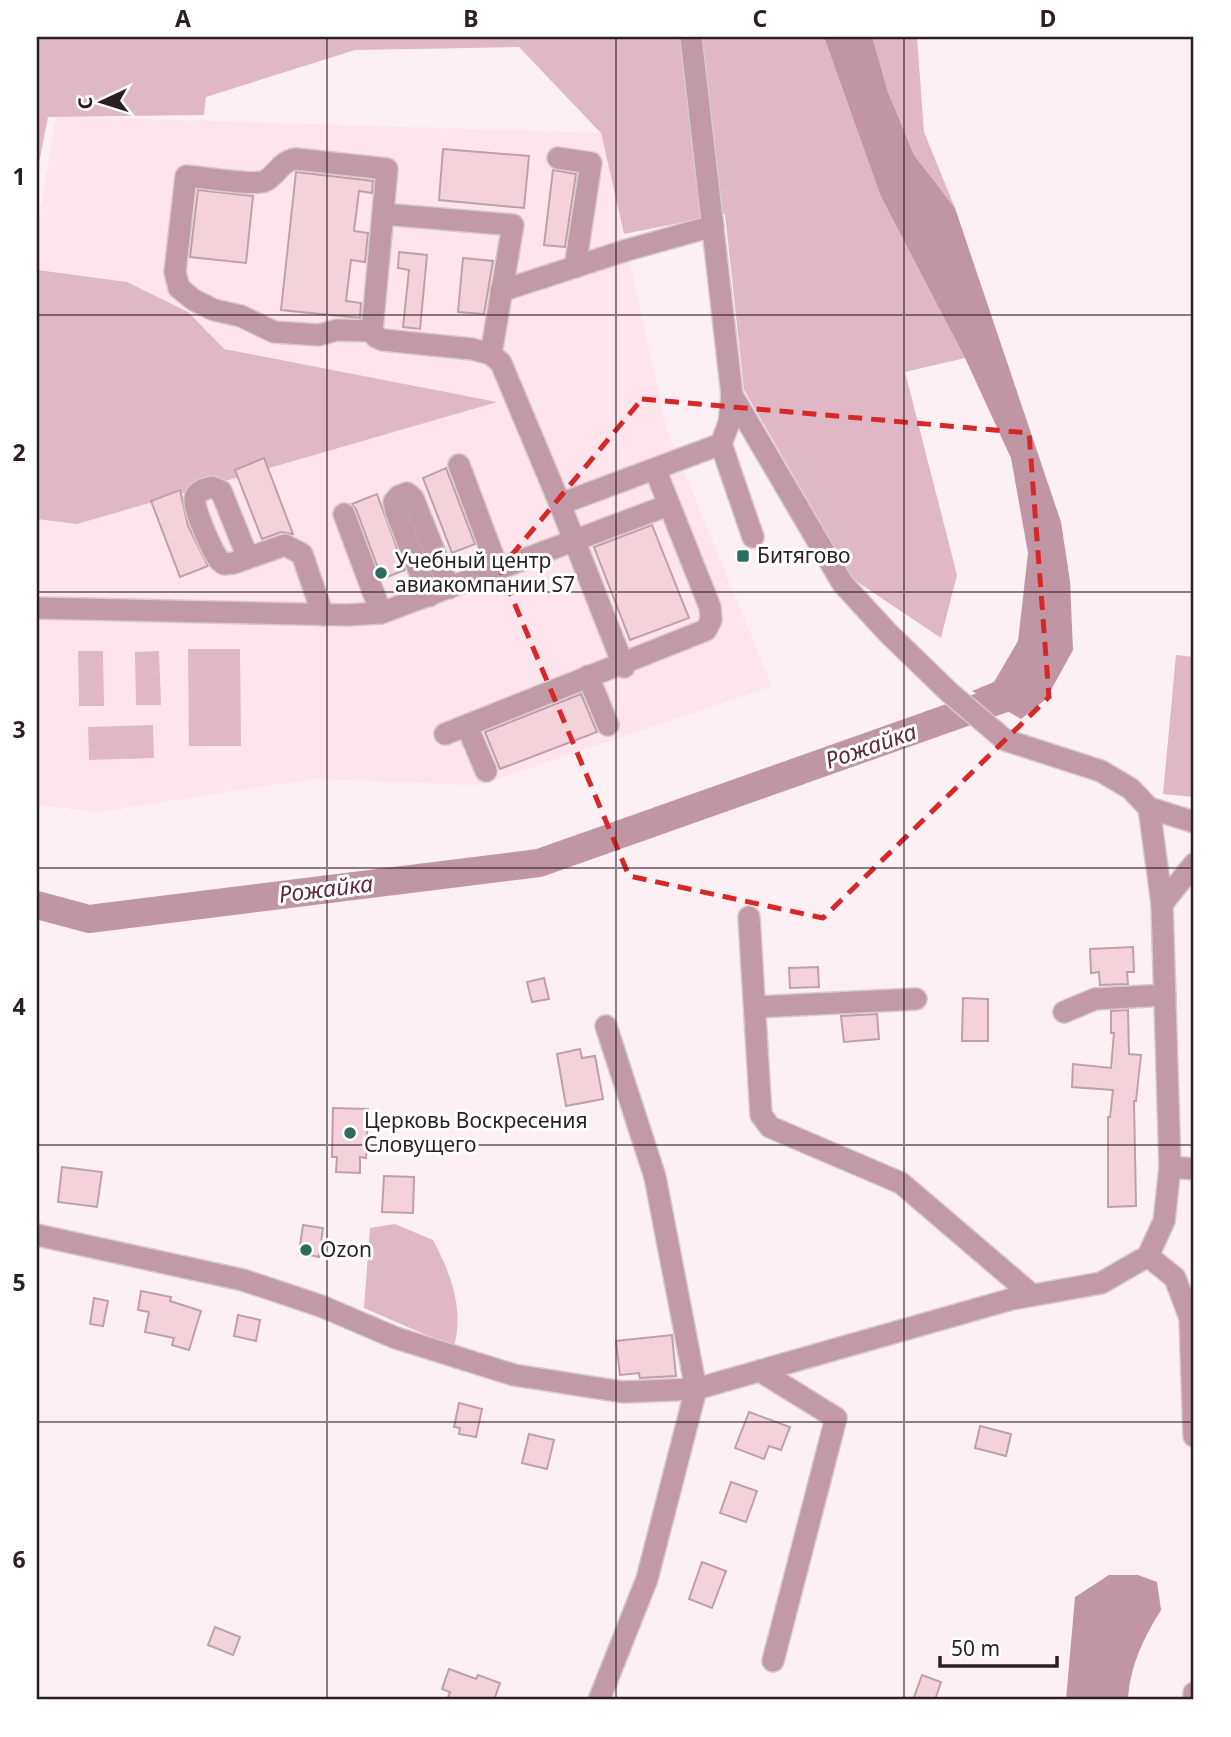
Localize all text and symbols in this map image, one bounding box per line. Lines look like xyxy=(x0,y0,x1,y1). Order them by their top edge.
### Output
text: A xyxy=(175,2,191,34)
text: B xyxy=(463,2,479,34)
text: C xyxy=(753,2,768,34)
text: D xyxy=(1040,2,1056,34)
north arrow xyxy=(66,66,136,136)
text: С xyxy=(72,96,98,110)
text: 1 xyxy=(12,160,26,192)
text: 2 xyxy=(12,436,26,468)
place label: Битягово xyxy=(757,541,851,569)
place label: Учебный центр авиакомпании S7 xyxy=(395,546,575,598)
marker: Битягово xyxy=(735,548,751,564)
marker: Учебный центр авиакомпании S7 xyxy=(373,565,389,581)
text: 3 xyxy=(12,713,26,745)
water label: Рожайка xyxy=(821,715,921,776)
water label: Рожайка xyxy=(277,866,375,910)
text: 4 xyxy=(12,990,26,1022)
place label: Церковь Воскресения Словущего xyxy=(364,1106,588,1158)
marker: Церковь Воскресения Словущего xyxy=(342,1125,358,1141)
place label: Ozon xyxy=(320,1235,372,1263)
marker: Ozon xyxy=(298,1242,314,1258)
text: 5 xyxy=(12,1266,26,1298)
text: 6 xyxy=(12,1543,26,1575)
scale bar xyxy=(940,1625,1058,1669)
text: 50 m xyxy=(951,1634,1000,1662)

